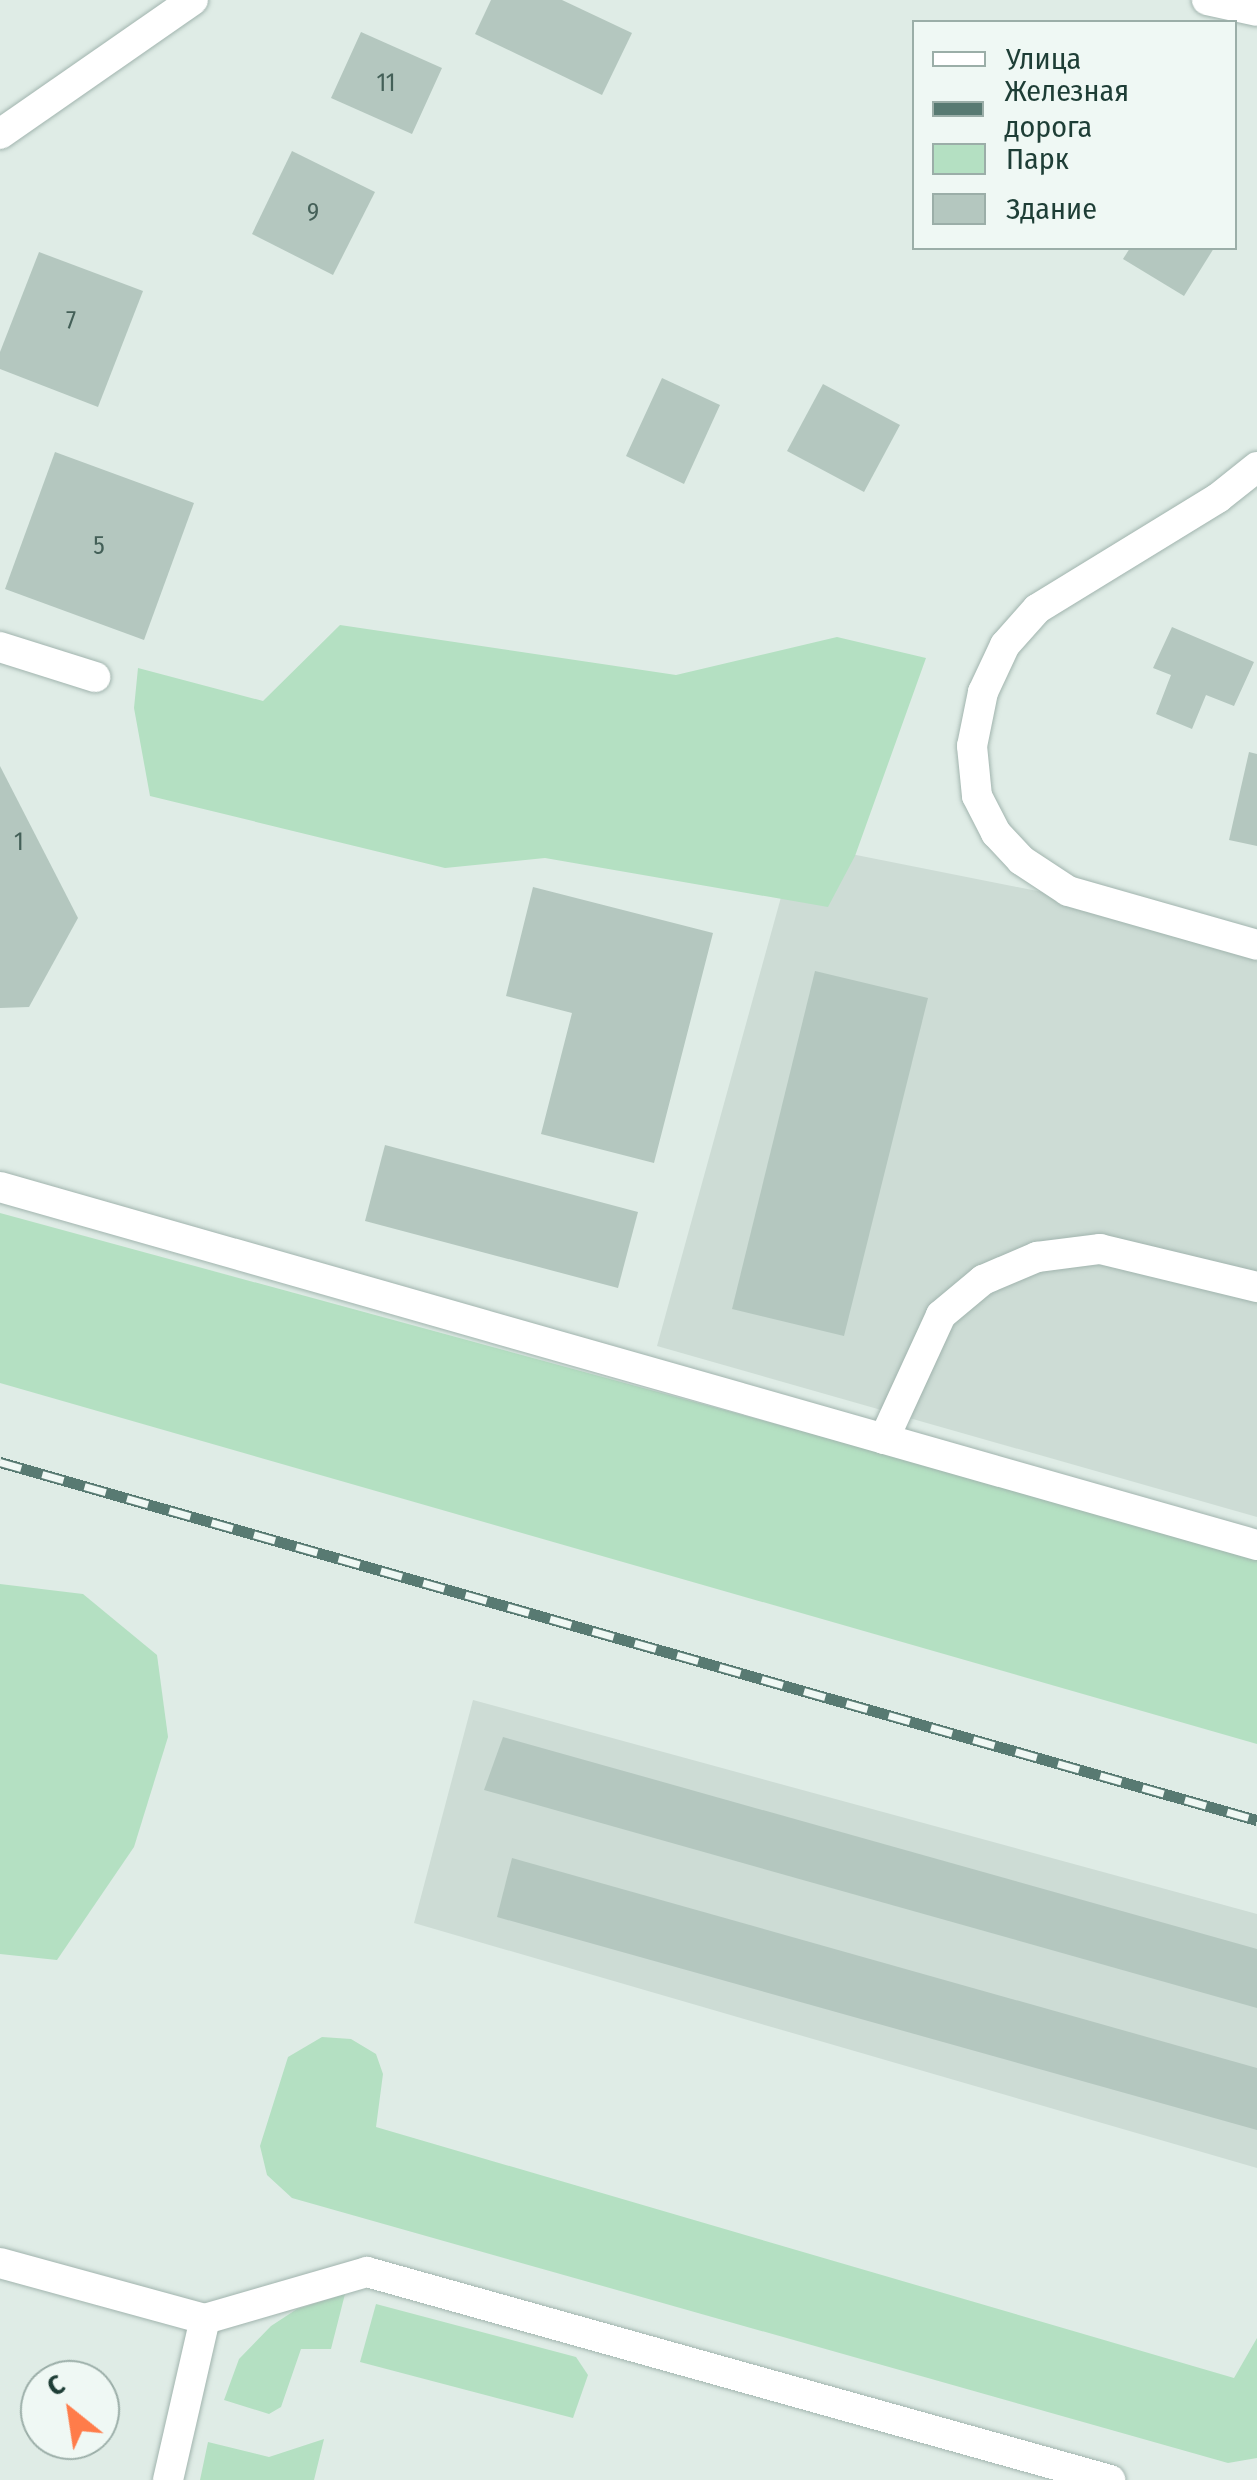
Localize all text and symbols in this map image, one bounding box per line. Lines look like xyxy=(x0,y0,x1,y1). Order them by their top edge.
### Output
legend xyxy=(912,20,1237,250)
text: Улица xyxy=(1006,41,1081,77)
house number: 11 xyxy=(376,68,396,98)
text: Железная дорога xyxy=(1004,73,1129,145)
text: Парк xyxy=(1006,141,1069,177)
text: Здание xyxy=(1006,191,1097,227)
house number: 9 xyxy=(307,198,319,228)
house number: 7 xyxy=(66,306,76,336)
house number: 5 xyxy=(93,531,105,561)
house number: 1 xyxy=(14,827,24,857)
north arrow xyxy=(20,2360,120,2460)
text: С xyxy=(41,2367,70,2403)

